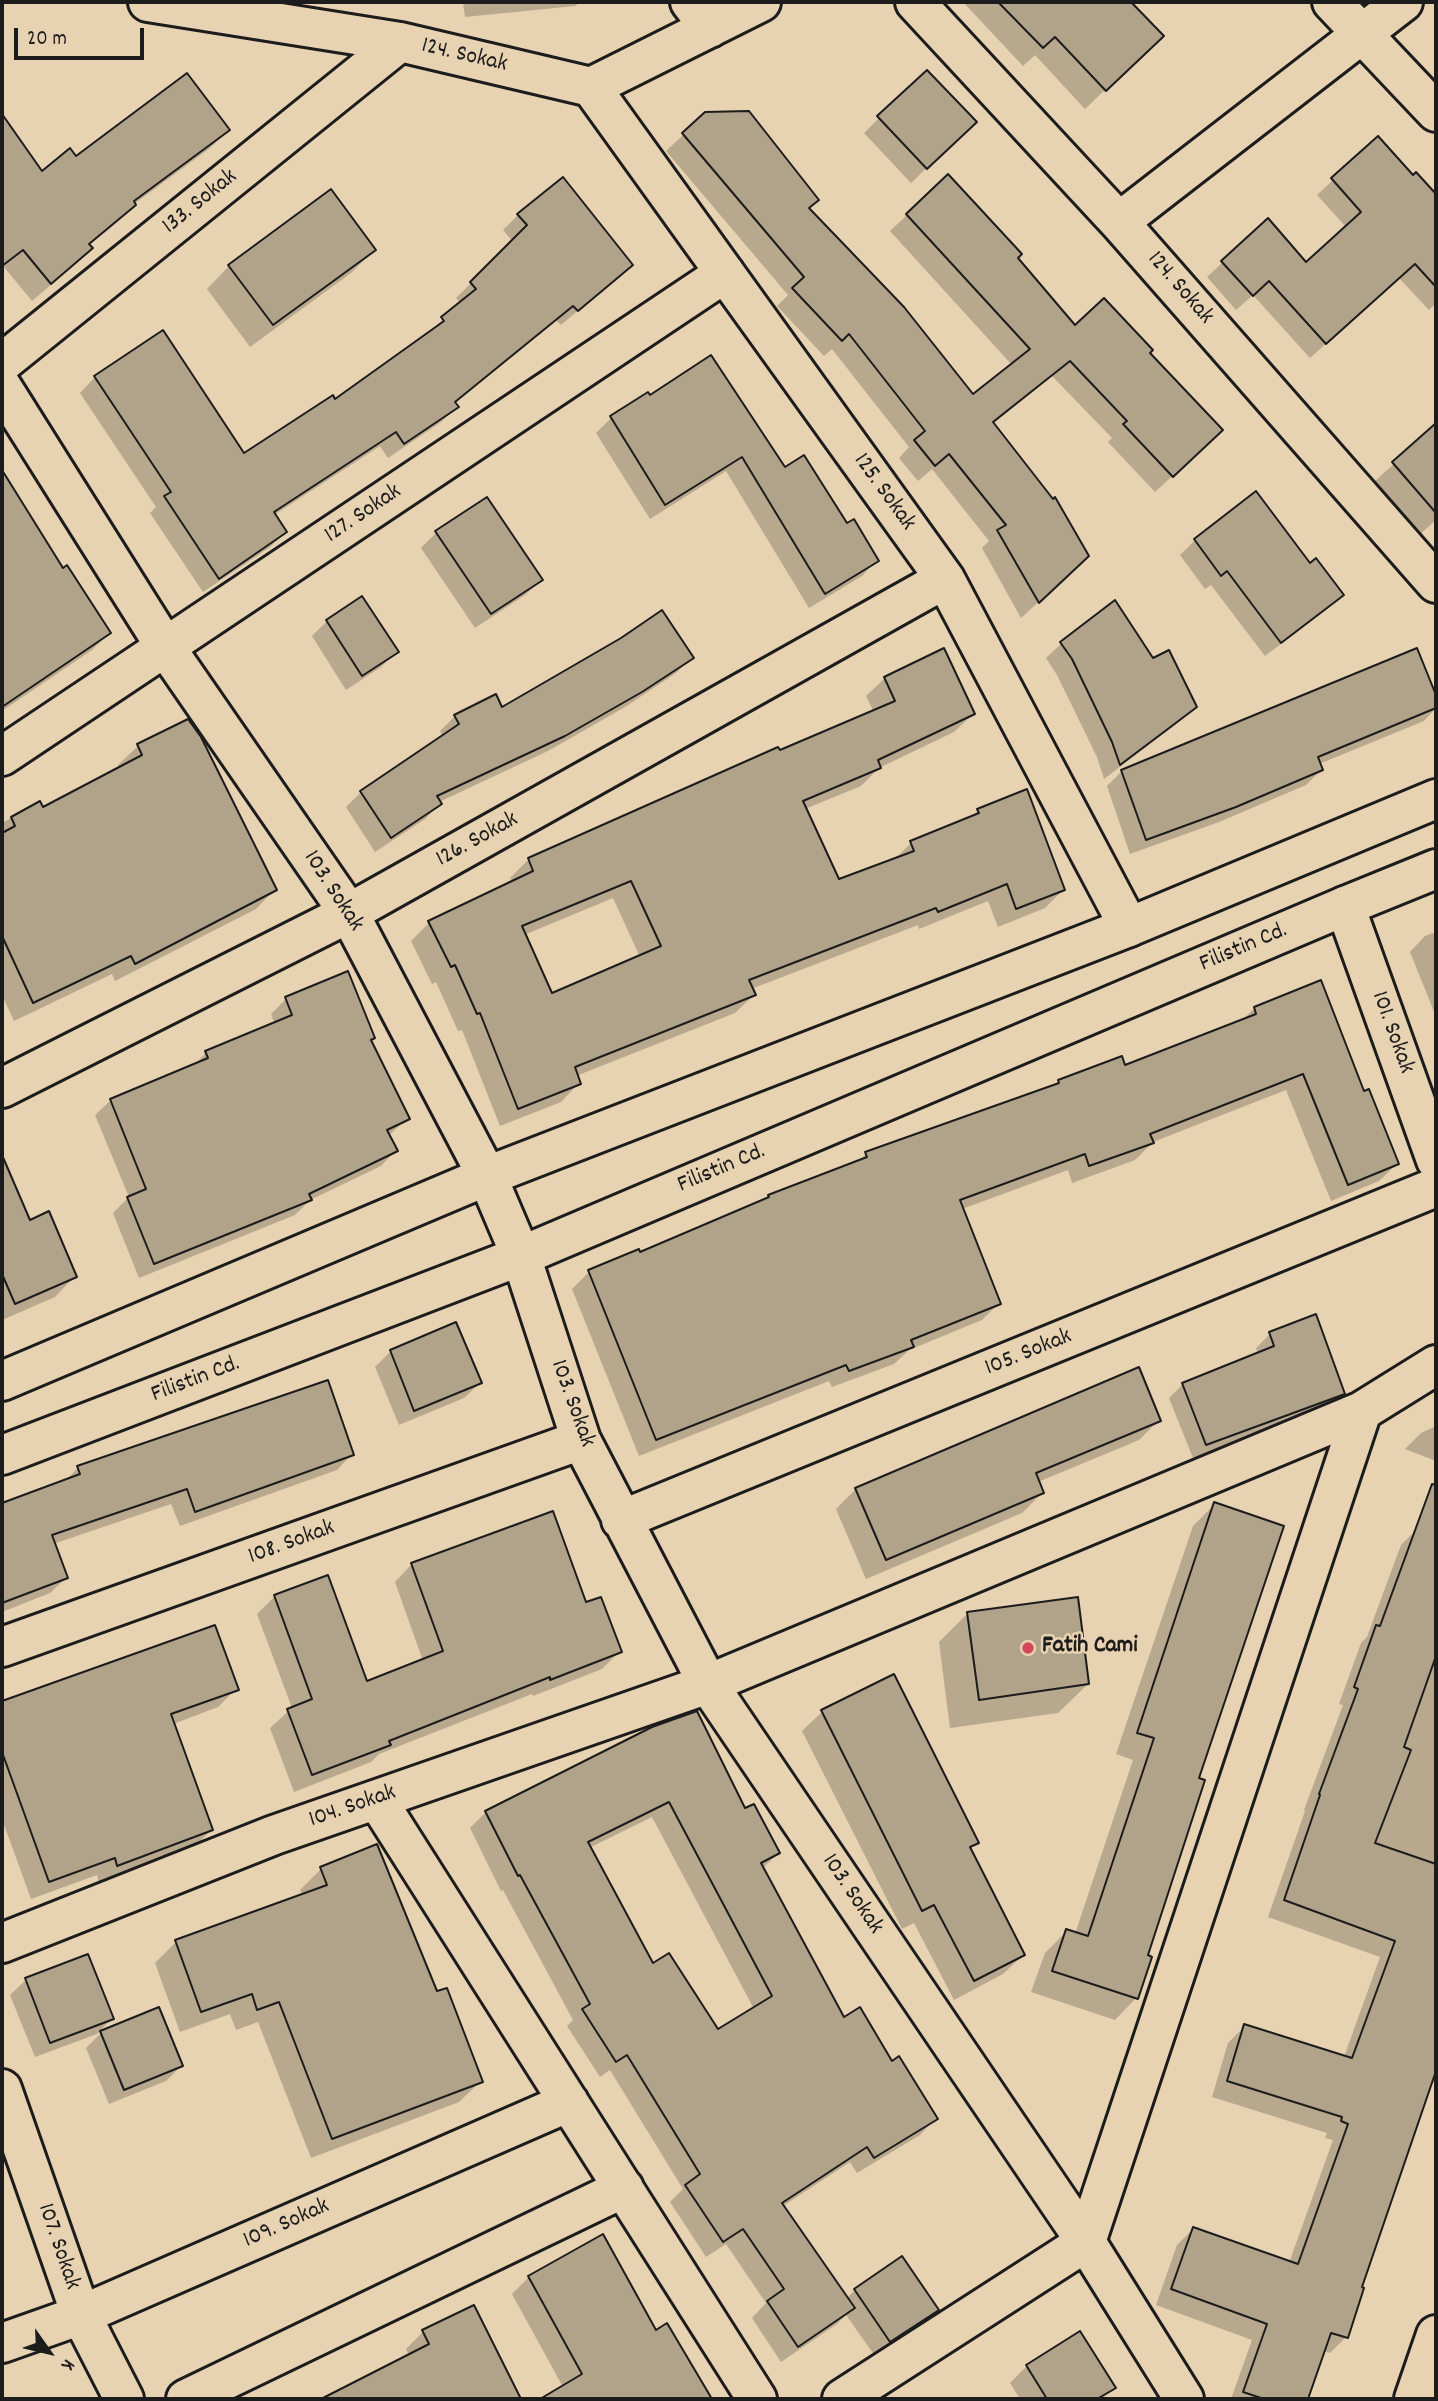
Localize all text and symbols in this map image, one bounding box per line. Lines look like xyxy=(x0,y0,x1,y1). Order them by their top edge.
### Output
scale bar xyxy=(18,14,147,58)
text: 20 m xyxy=(27,25,67,55)
street label: 124. Sokak xyxy=(418,33,510,81)
street label: 133. Sokak xyxy=(158,164,244,242)
street label: 124. Sokak xyxy=(1139,247,1219,331)
street label: 125. Sokak xyxy=(845,449,921,537)
street label: 127. Sokak xyxy=(320,479,408,551)
street label: 126. Sokak xyxy=(432,807,524,875)
street label: 103. Sokak xyxy=(295,846,369,938)
street label: Filistin Cd. xyxy=(1196,918,1292,980)
street label: 101. Sokak xyxy=(1363,988,1419,1078)
street label: Filistin Cd. xyxy=(674,1139,770,1201)
street label: 105. Sokak xyxy=(981,1324,1077,1384)
street label: Filistin Cd. xyxy=(148,1351,244,1411)
street label: 103. Sokak xyxy=(542,1356,600,1452)
street label: 108. Sokak xyxy=(245,1515,339,1573)
place label: Fatih Cami xyxy=(1042,1634,1138,1662)
marker: Fatih Cami xyxy=(1020,1640,1036,1656)
street label: 104. Sokak xyxy=(306,1780,400,1836)
street label: 103. Sokak xyxy=(814,1849,888,1941)
street label: 109. Sokak xyxy=(240,2193,334,2257)
street label: 107. Sokak xyxy=(29,2200,85,2294)
north arrow xyxy=(14,2317,84,2387)
text: K xyxy=(53,2353,80,2375)

